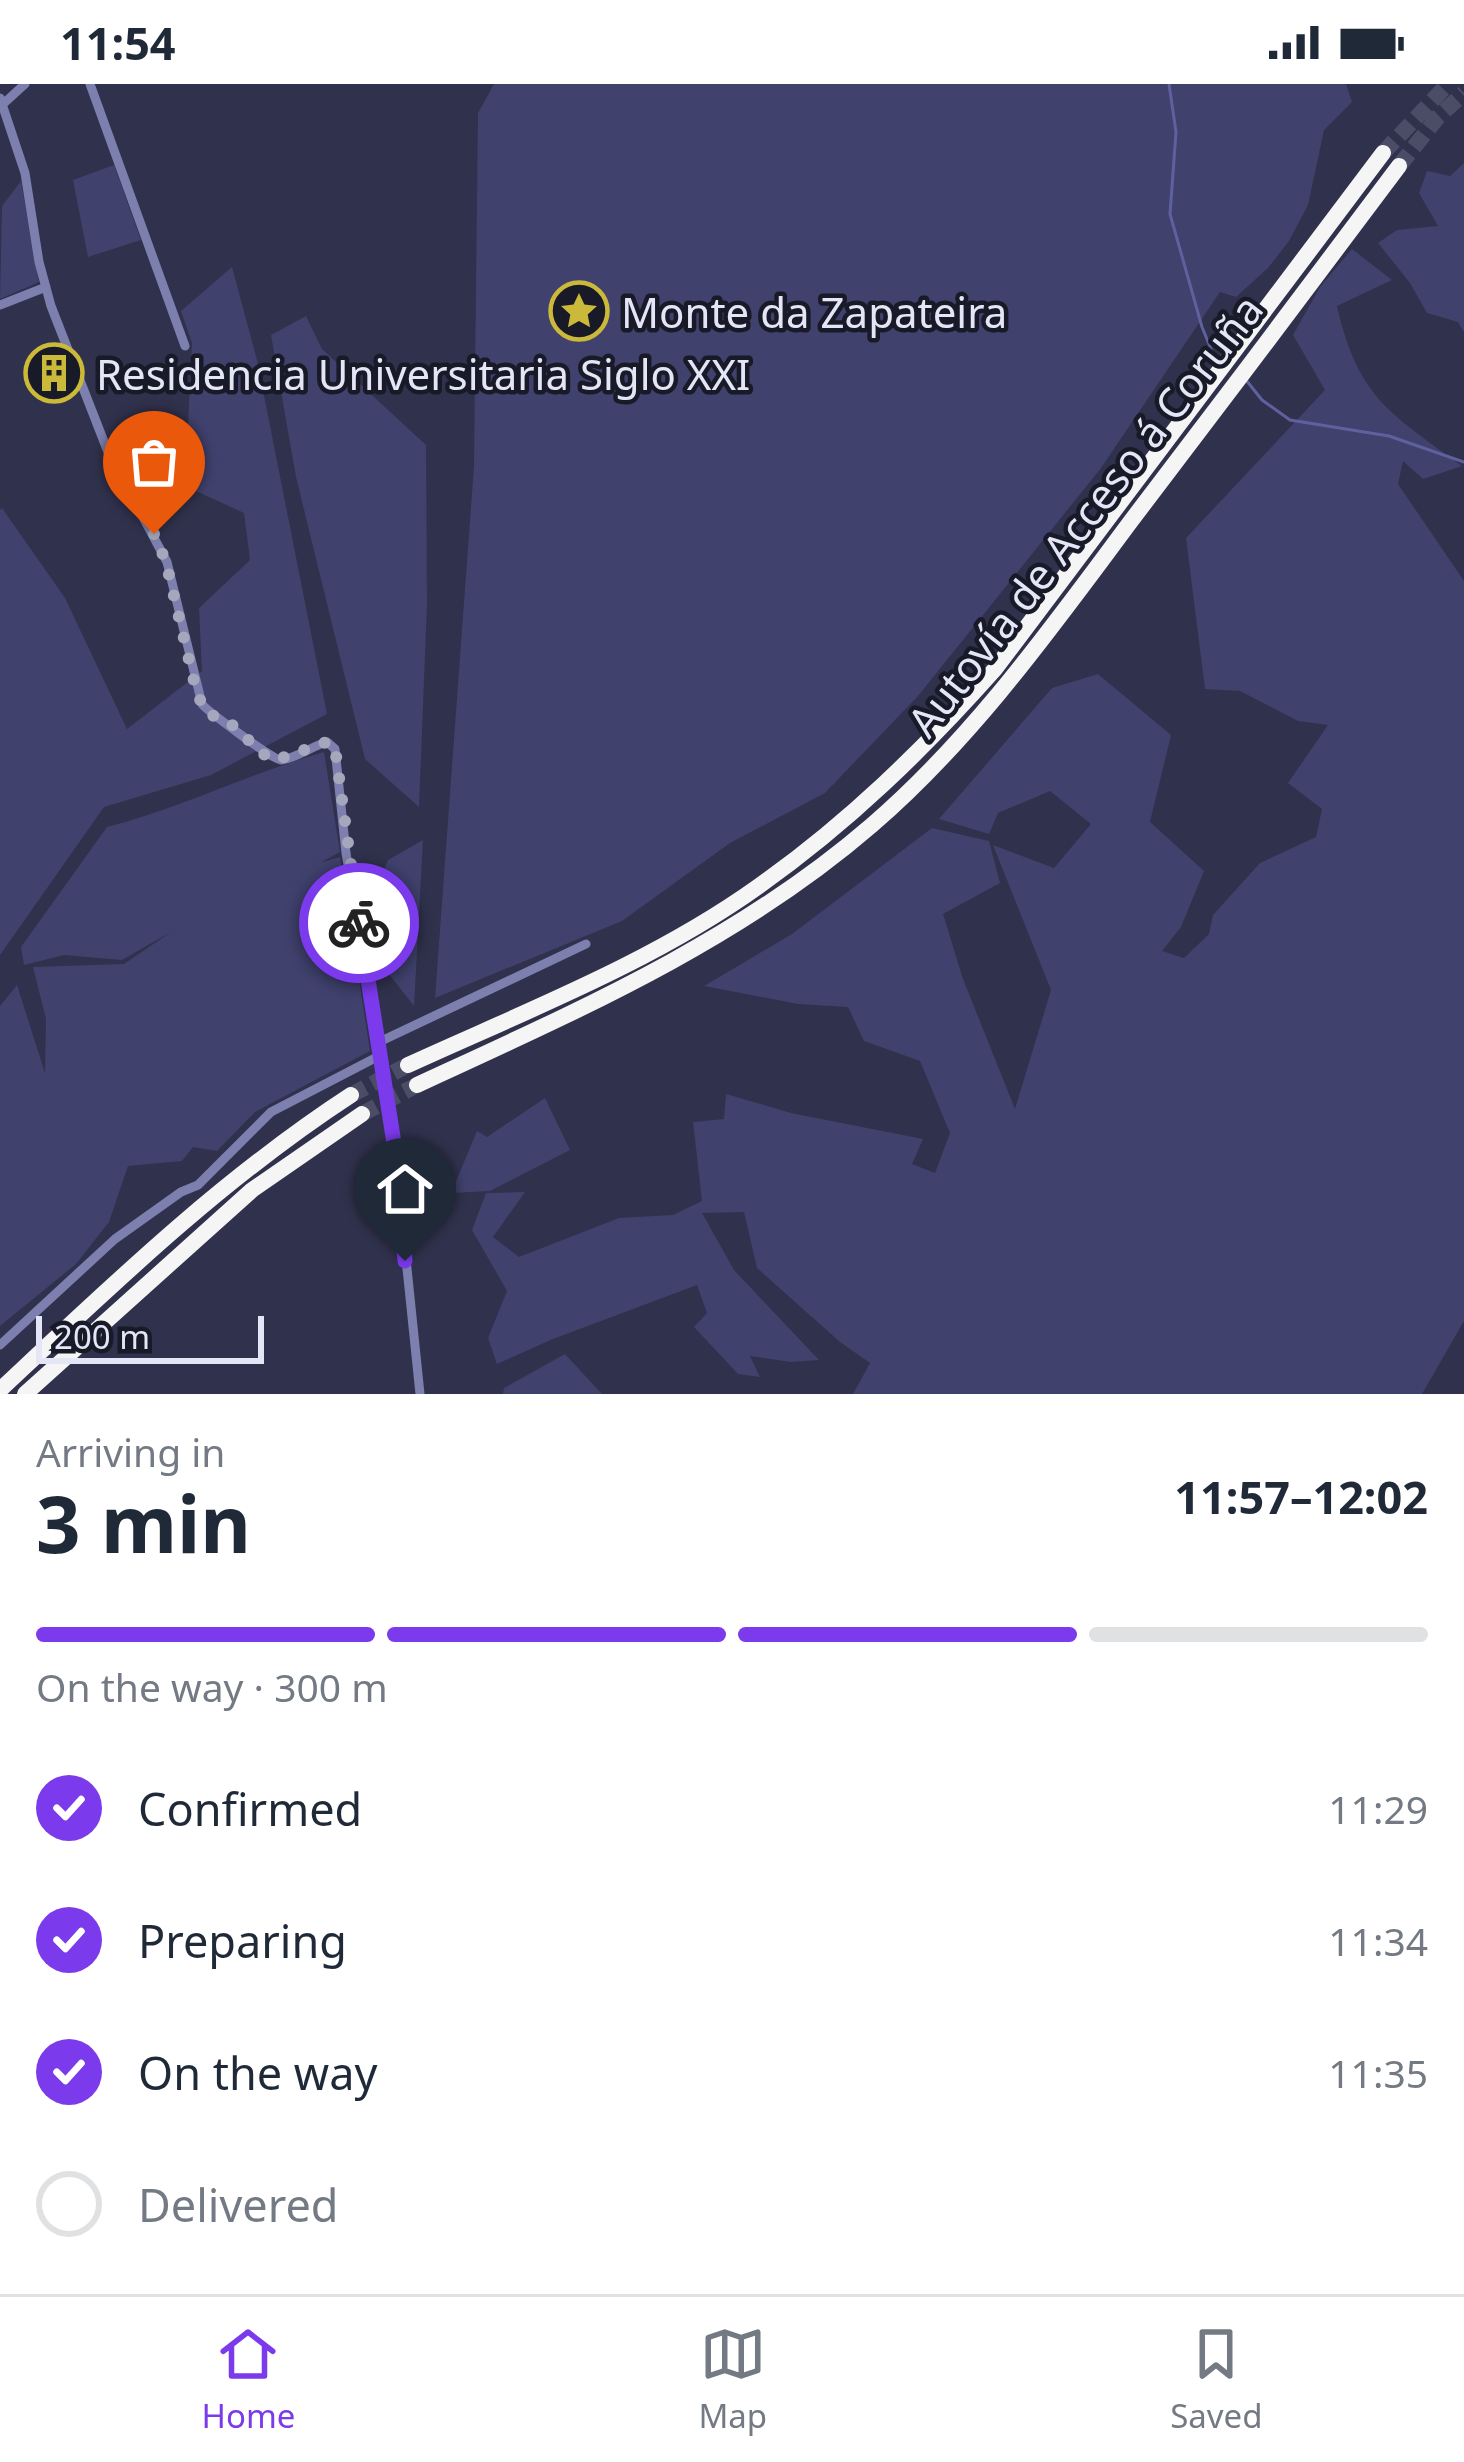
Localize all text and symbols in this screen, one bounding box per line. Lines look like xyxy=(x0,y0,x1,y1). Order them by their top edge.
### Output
text: 11:54 xyxy=(60,12,176,73)
place icon: Monte da Zapateira xyxy=(548,280,610,342)
street label: Autovía de Acceso á Coruña xyxy=(893,282,1275,748)
place label: Monte da Zapateira xyxy=(621,283,1007,340)
building icon: Residencia Universitaria Siglo XXI xyxy=(23,342,85,404)
place label: Residencia Universitaria Siglo XXI xyxy=(96,345,750,402)
pin xyxy=(103,411,205,534)
icon: bag xyxy=(121,429,187,495)
courier xyxy=(299,863,419,983)
icon: bike xyxy=(326,890,392,956)
pin xyxy=(354,1138,456,1261)
icon: home xyxy=(372,1156,438,1222)
scale bar xyxy=(36,1310,264,1363)
text: 200 m xyxy=(54,1314,150,1359)
text: Arriving in xyxy=(36,1425,225,1478)
text: 11:57–12:02 xyxy=(1174,1466,1428,1527)
text: 3 min xyxy=(36,1470,251,1576)
text: On the way · 300 m xyxy=(36,1660,388,1713)
icon: check xyxy=(36,1775,102,1841)
text: Confirmed xyxy=(138,1778,362,1839)
text: 11:29 xyxy=(1328,1782,1428,1835)
icon: check xyxy=(36,1907,102,1973)
text: Preparing xyxy=(138,1910,347,1971)
text: 11:34 xyxy=(1328,1914,1428,1967)
icon: check xyxy=(36,2039,102,2105)
text: On the way xyxy=(138,2042,377,2103)
text: 11:35 xyxy=(1328,2046,1428,2099)
text: Delivered xyxy=(138,2174,338,2235)
tab: Home xyxy=(202,2321,295,2438)
tab: Map xyxy=(698,2321,767,2438)
tab: Saved xyxy=(1170,2321,1262,2438)

